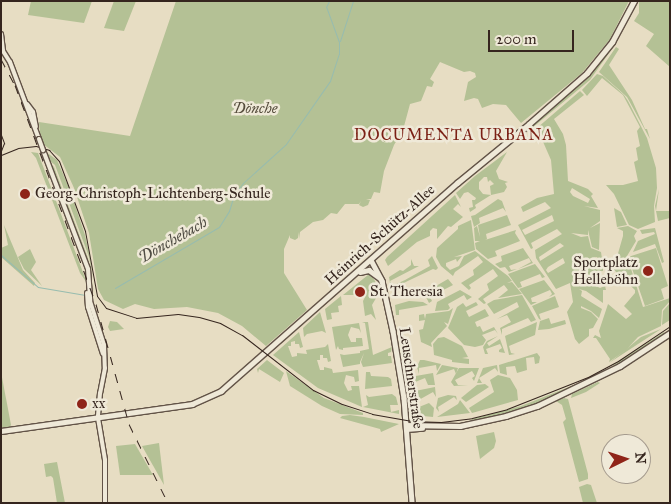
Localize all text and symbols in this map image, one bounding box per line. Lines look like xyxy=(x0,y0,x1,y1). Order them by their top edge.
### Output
scale bar xyxy=(491,20,577,52)
text: 200 m xyxy=(496,30,537,48)
park label: Dönche xyxy=(233,100,277,118)
district label: DOCUMENTA URBANA xyxy=(352,125,556,145)
street label: Heinrich-Schütz-Allee xyxy=(321,181,439,289)
place label: Georg-Christoph-Lichtenberg-Schule xyxy=(35,185,270,203)
marker: Georg-Christoph-Lichtenberg-Schule xyxy=(19,188,31,200)
water label: Dönchebach xyxy=(135,213,211,267)
place label: Sportplatz Helleböhn xyxy=(573,253,638,288)
marker: Sportplatz Helleböhn xyxy=(642,265,654,277)
place label: St. Theresia xyxy=(370,283,443,301)
marker: St. Theresia xyxy=(354,286,366,298)
street label: Leuschnerstraße xyxy=(395,326,427,430)
place label: xx xyxy=(92,395,105,413)
marker: xx xyxy=(76,398,88,410)
north arrow xyxy=(601,434,651,484)
text: N xyxy=(632,451,649,465)

